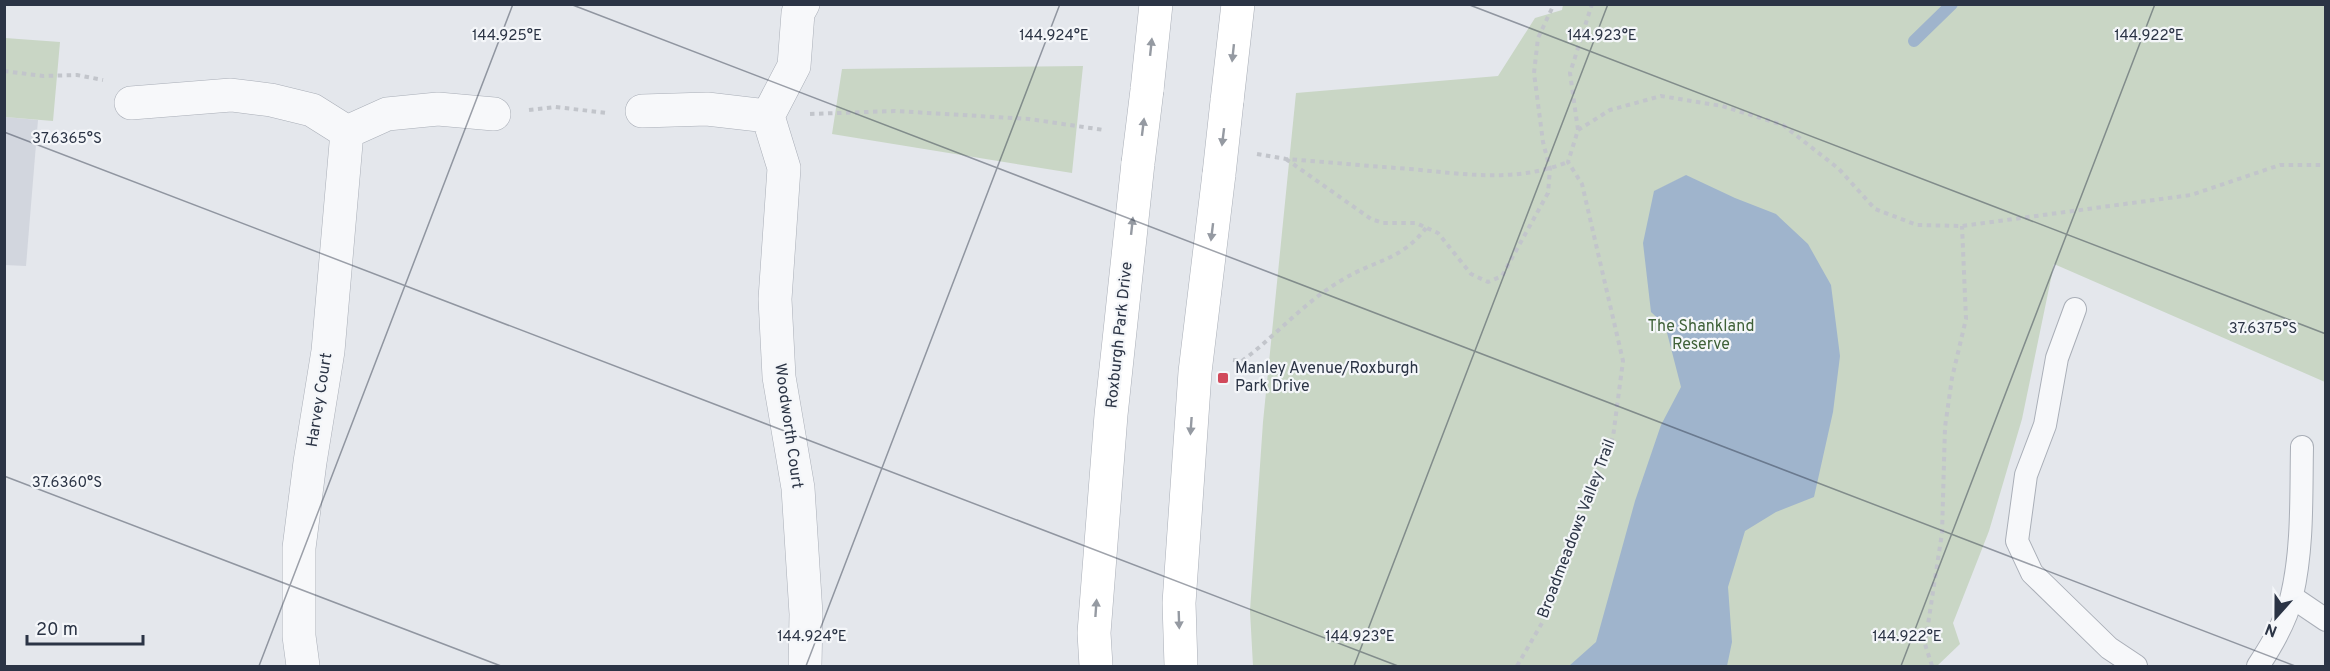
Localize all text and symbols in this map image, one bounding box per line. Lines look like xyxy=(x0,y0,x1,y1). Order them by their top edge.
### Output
text: 144.925°E xyxy=(472,27,542,46)
text: 144.924°E xyxy=(1019,27,1089,46)
text: 144.923°E xyxy=(1567,27,1637,46)
text: 144.922°E xyxy=(2114,27,2184,46)
one-way arrow xyxy=(1147,38,1156,57)
one-way arrow xyxy=(1228,43,1238,62)
one-way arrow xyxy=(1138,117,1147,136)
one-way arrow xyxy=(1218,128,1228,147)
text: 37.6365°S xyxy=(32,130,102,149)
one-way arrow xyxy=(1127,216,1136,235)
one-way arrow xyxy=(1207,222,1217,241)
street label: Roxburgh Park Drive xyxy=(1102,261,1138,409)
park label: The Shankland Reserve xyxy=(1648,317,1754,355)
text: 37.6375°S xyxy=(2229,320,2297,339)
street label: Harvey Court xyxy=(303,351,337,449)
place label: Manley Avenue/Roxburgh Park Drive xyxy=(1235,359,1419,397)
street label: Woodworth Court xyxy=(769,362,807,490)
marker: Manley Avenue/Roxburgh Park Drive xyxy=(1216,371,1230,385)
one-way arrow xyxy=(1187,416,1196,435)
street label: Broadmeadows Valley Trail xyxy=(1534,437,1620,621)
text: 37.6360°S xyxy=(32,474,102,493)
north arrow xyxy=(2246,587,2306,647)
one-way arrow xyxy=(1091,599,1101,618)
scale bar xyxy=(27,608,142,646)
one-way arrow xyxy=(1175,611,1184,630)
text: N xyxy=(2262,618,2280,641)
text: 20 m xyxy=(36,619,78,642)
text: 144.924°E xyxy=(777,628,847,647)
text: 144.923°E xyxy=(1325,628,1395,647)
text: 144.922°E xyxy=(1872,628,1942,647)

